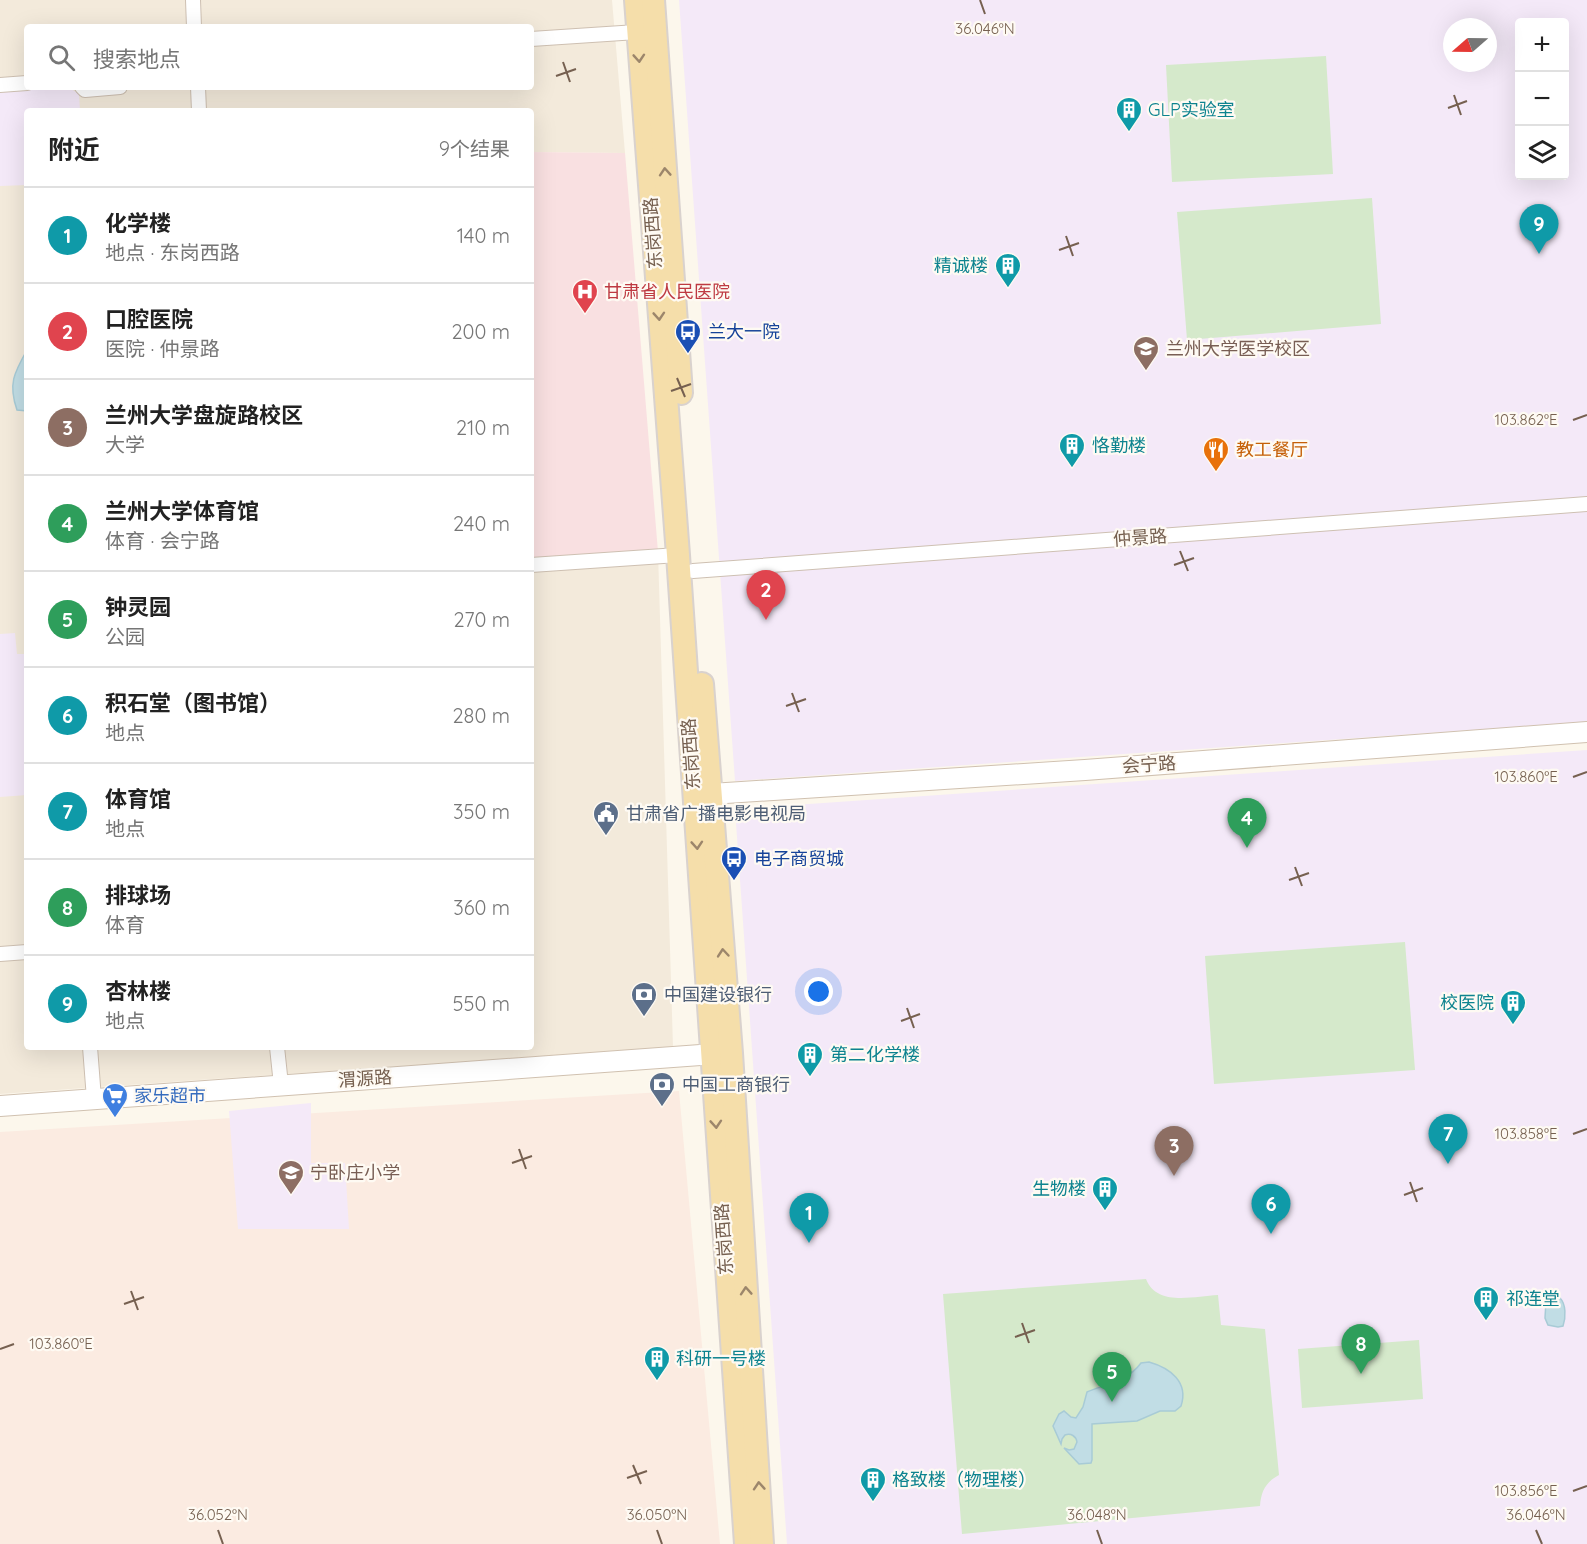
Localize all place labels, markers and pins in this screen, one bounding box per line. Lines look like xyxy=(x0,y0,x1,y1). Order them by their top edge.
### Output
building icon: GLP实验室 xyxy=(1114,95,1144,133)
place label: GLP实验室 xyxy=(1148,98,1235,121)
pin: 9 xyxy=(1520,204,1558,254)
building icon: 精诚楼 xyxy=(993,251,1023,289)
place label: 精诚楼 xyxy=(934,254,988,277)
hospital icon: 甘肃省人民医院 xyxy=(570,277,600,315)
place label: 甘肃省人民医院 xyxy=(604,280,730,303)
bus stop icon: 兰大一院 xyxy=(673,317,703,355)
place label: 兰大一院 xyxy=(708,320,780,343)
school or university icon: 兰州大学医学校区 xyxy=(1131,334,1161,372)
place label: 兰州大学医学校区 xyxy=(1166,337,1310,360)
building icon: 恪勤楼 xyxy=(1057,431,1087,469)
place label: 恪勤楼 xyxy=(1092,434,1146,457)
restaurant icon: 教工餐厅 xyxy=(1201,435,1231,473)
place label: 教工餐厅 xyxy=(1236,438,1308,461)
pin: 2 xyxy=(746,570,786,620)
pin: 4 xyxy=(1228,798,1266,848)
public building icon: 甘肃省广播电影电视局 xyxy=(591,799,621,837)
place label: 甘肃省广播电影电视局 xyxy=(626,802,806,825)
bus stop icon: 电子商贸城 xyxy=(719,844,749,882)
place label: 电子商贸城 xyxy=(754,847,844,870)
bank icon: 中国建设银行 xyxy=(629,980,659,1018)
place label: 中国建设银行 xyxy=(664,983,772,1006)
building icon: 校医院 xyxy=(1498,988,1528,1026)
place label: 校医院 xyxy=(1440,991,1494,1014)
building icon: 第二化学楼 xyxy=(795,1040,825,1078)
place label: 第二化学楼 xyxy=(830,1043,920,1066)
bank icon: 中国工商银行 xyxy=(647,1070,677,1108)
place label: 中国工商银行 xyxy=(682,1073,790,1096)
supermarket icon: 家乐超市 xyxy=(100,1081,130,1119)
place label: 家乐超市 xyxy=(134,1084,206,1107)
pin: 7 xyxy=(1428,1114,1468,1164)
pin: 3 xyxy=(1154,1126,1194,1176)
school or university icon: 宁卧庄小学 xyxy=(276,1158,306,1196)
place label: 宁卧庄小学 xyxy=(310,1161,400,1184)
building icon: 生物楼 xyxy=(1090,1174,1120,1212)
place label: 生物楼 xyxy=(1032,1177,1086,1200)
pin: 6 xyxy=(1252,1184,1290,1234)
pin: 1 xyxy=(790,1194,828,1243)
building icon: 祁连堂 xyxy=(1471,1284,1501,1322)
place label: 祁连堂 xyxy=(1506,1287,1560,1310)
pin: 8 xyxy=(1342,1324,1380,1374)
building icon: 科研一号楼 xyxy=(642,1344,672,1382)
place label: 科研一号楼 xyxy=(676,1347,766,1370)
pin: 5 xyxy=(1092,1352,1132,1402)
building icon: 格致楼（物理楼） xyxy=(858,1465,888,1503)
place label: 格致楼（物理楼） xyxy=(892,1468,1036,1491)

